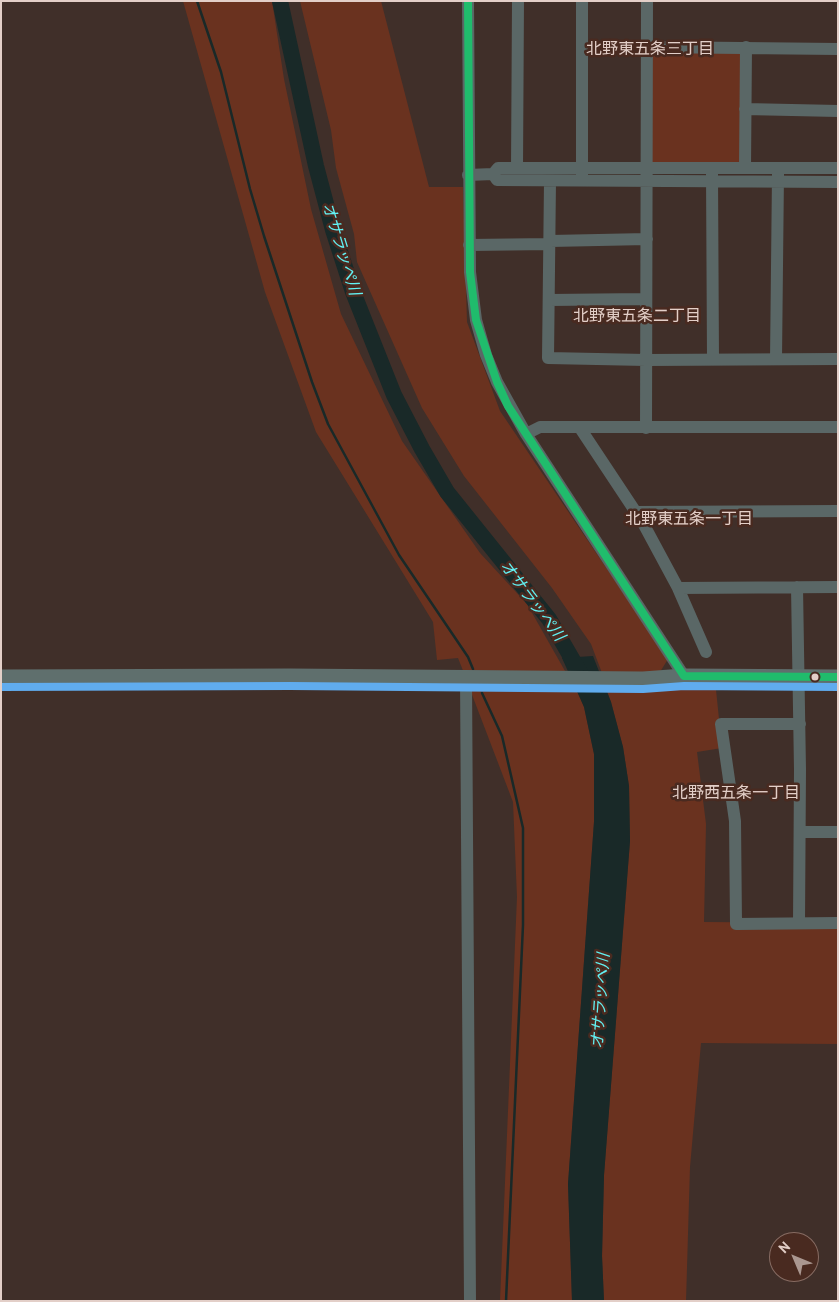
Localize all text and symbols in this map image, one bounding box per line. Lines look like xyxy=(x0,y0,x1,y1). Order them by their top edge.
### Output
district label: 北野東五条三丁目 xyxy=(586,39,714,59)
water label: オサラッペ川 xyxy=(318,200,364,298)
district label: 北野東五条二丁目 xyxy=(573,306,701,326)
district label: 北野東五条一丁目 xyxy=(625,509,753,529)
water label: オサラッペ川 xyxy=(495,557,569,645)
unlabelled marker xyxy=(810,672,820,682)
district label: 北野西五条一丁目 xyxy=(672,783,800,803)
water label: オサラッペ川 xyxy=(588,952,614,1050)
north arrow xyxy=(769,1232,819,1282)
text: N xyxy=(774,1237,794,1257)

